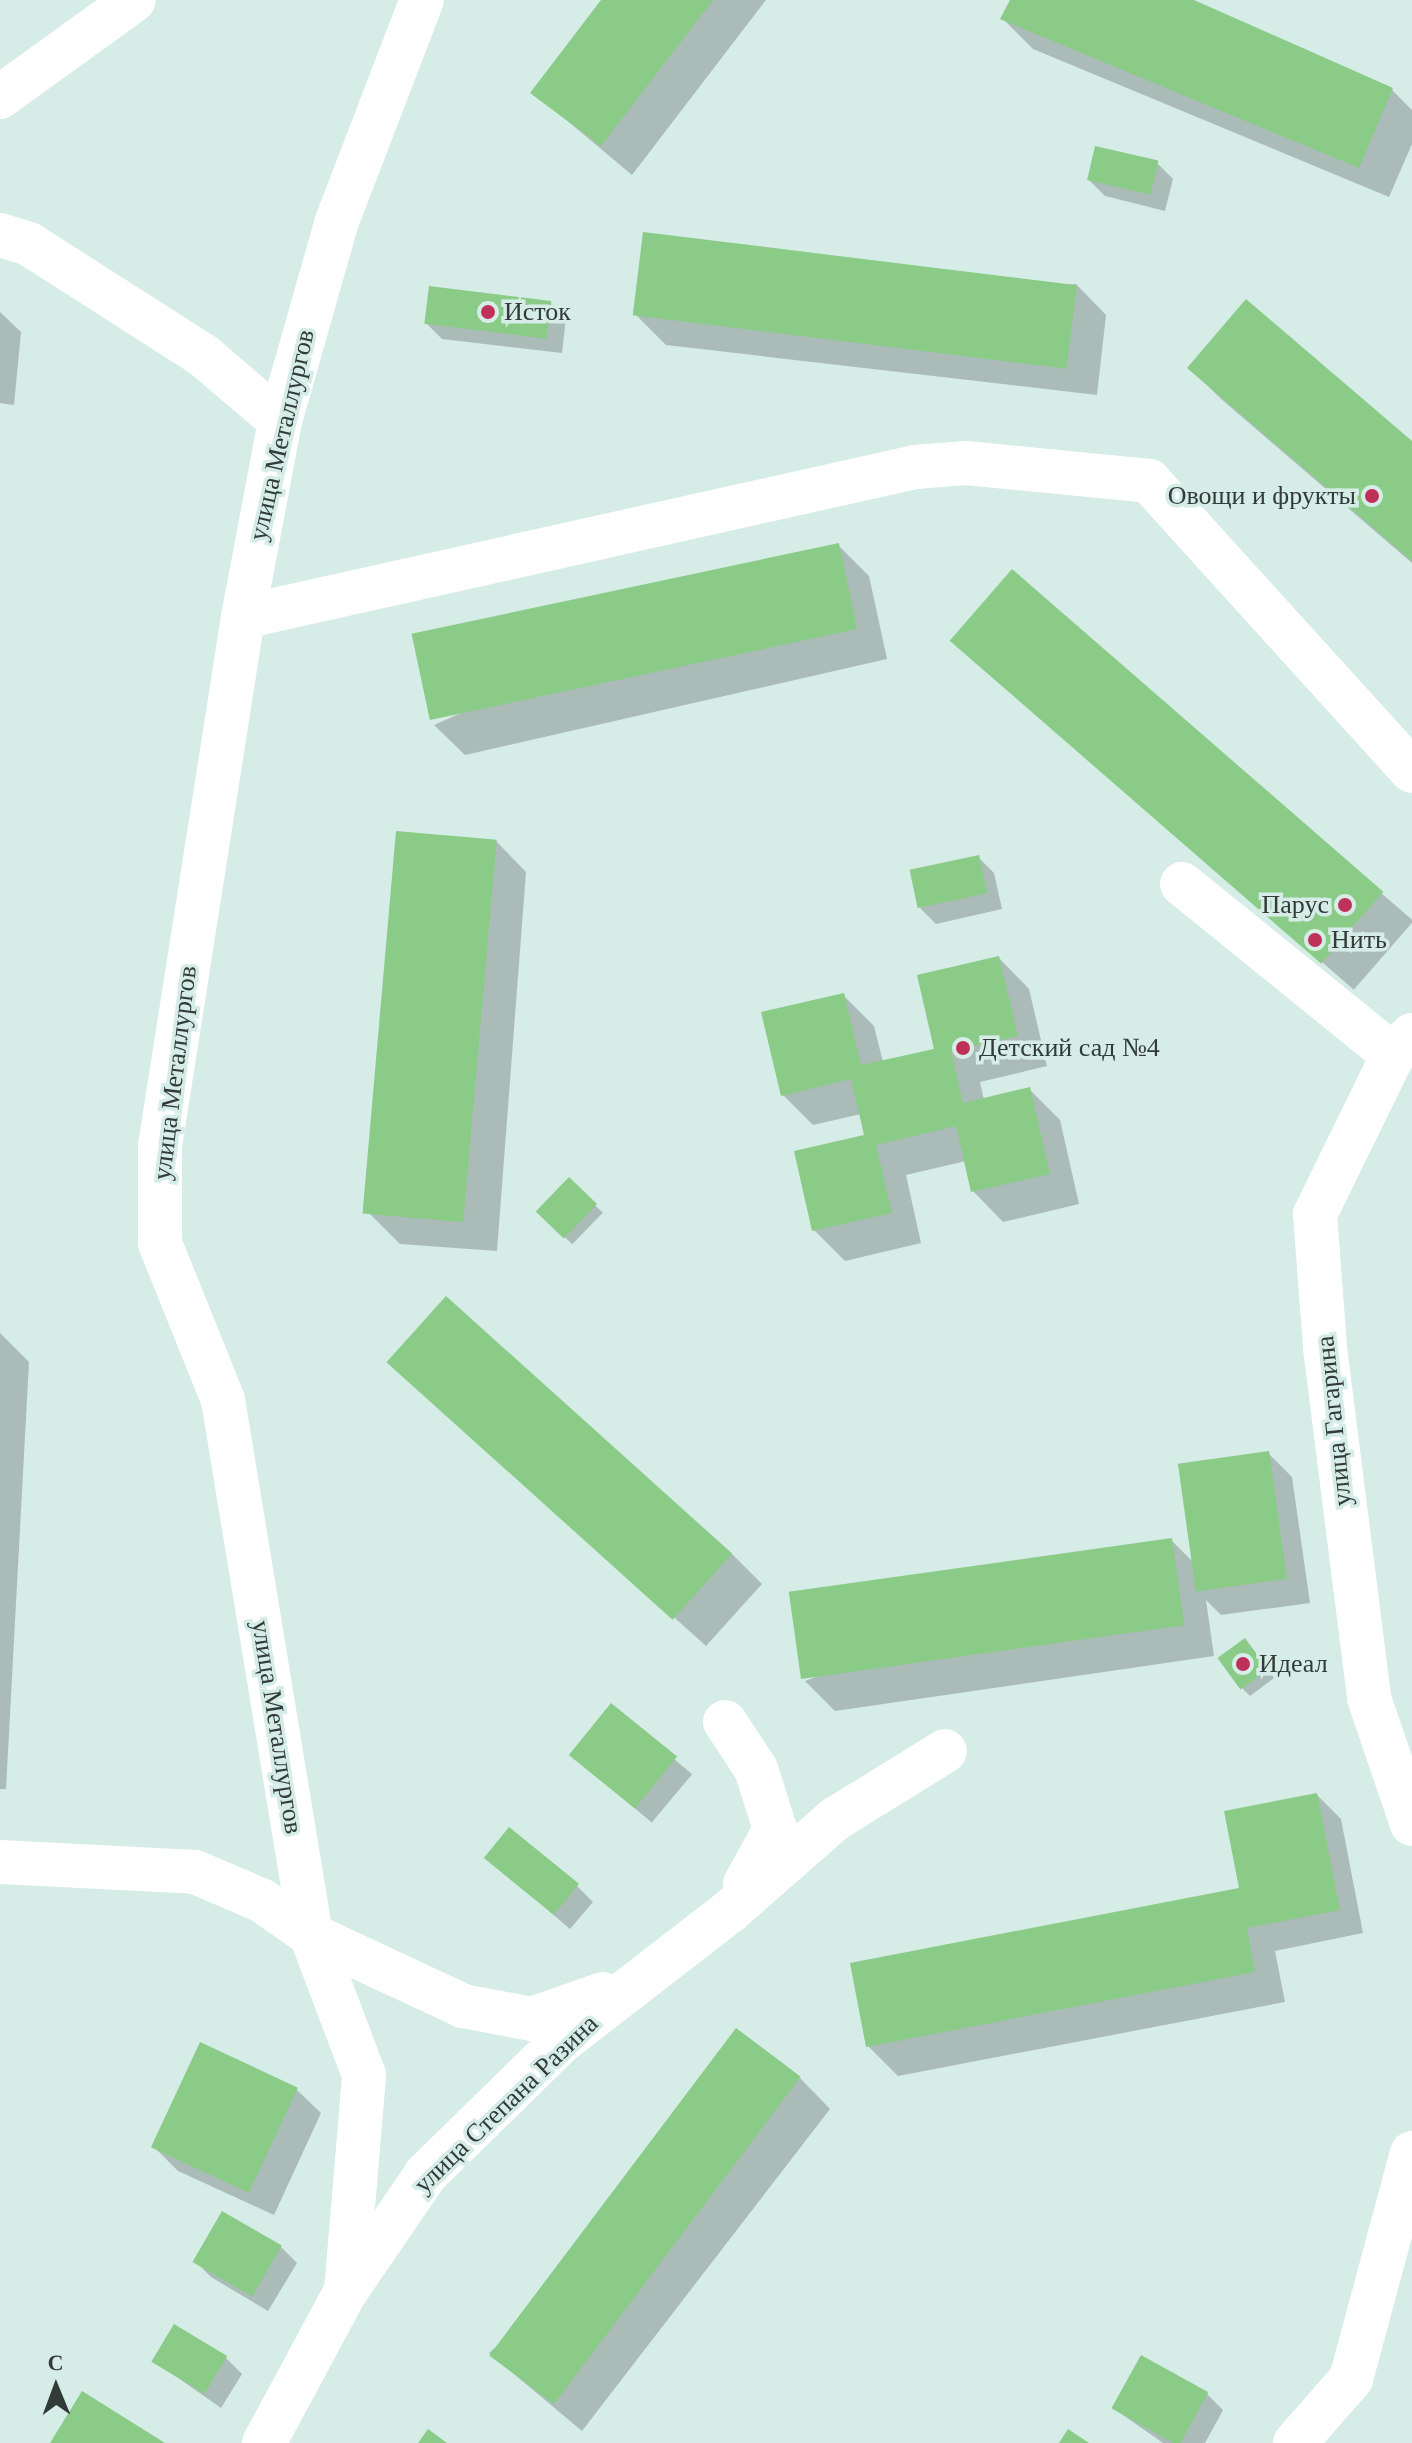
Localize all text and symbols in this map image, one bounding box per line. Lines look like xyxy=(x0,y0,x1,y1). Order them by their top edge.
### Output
place label: Исток xyxy=(504,296,571,328)
marker: Исток xyxy=(479,303,497,321)
street label: улица Металлургов xyxy=(243,326,321,544)
place label: Овощи и фрукты xyxy=(1168,480,1356,512)
marker: Овощи и фрукты xyxy=(1363,487,1381,505)
place label: Парус xyxy=(1261,889,1329,921)
marker: Парус xyxy=(1336,896,1354,914)
place label: Нить xyxy=(1331,924,1387,956)
marker: Нить xyxy=(1306,931,1324,949)
street label: улица Металлургов xyxy=(146,964,204,1182)
place label: Детский сад №4 xyxy=(979,1032,1160,1064)
marker: Детский сад №4 xyxy=(954,1039,972,1057)
street label: улица Гагарина xyxy=(1310,1334,1358,1508)
street label: улица Металлургов xyxy=(245,1618,309,1836)
place label: Идеал xyxy=(1259,1648,1328,1680)
marker: Идеал xyxy=(1234,1655,1252,1673)
street label: улица Степана Разина xyxy=(408,2008,604,2200)
north arrow xyxy=(16,2347,96,2427)
text: С xyxy=(47,2350,64,2375)

